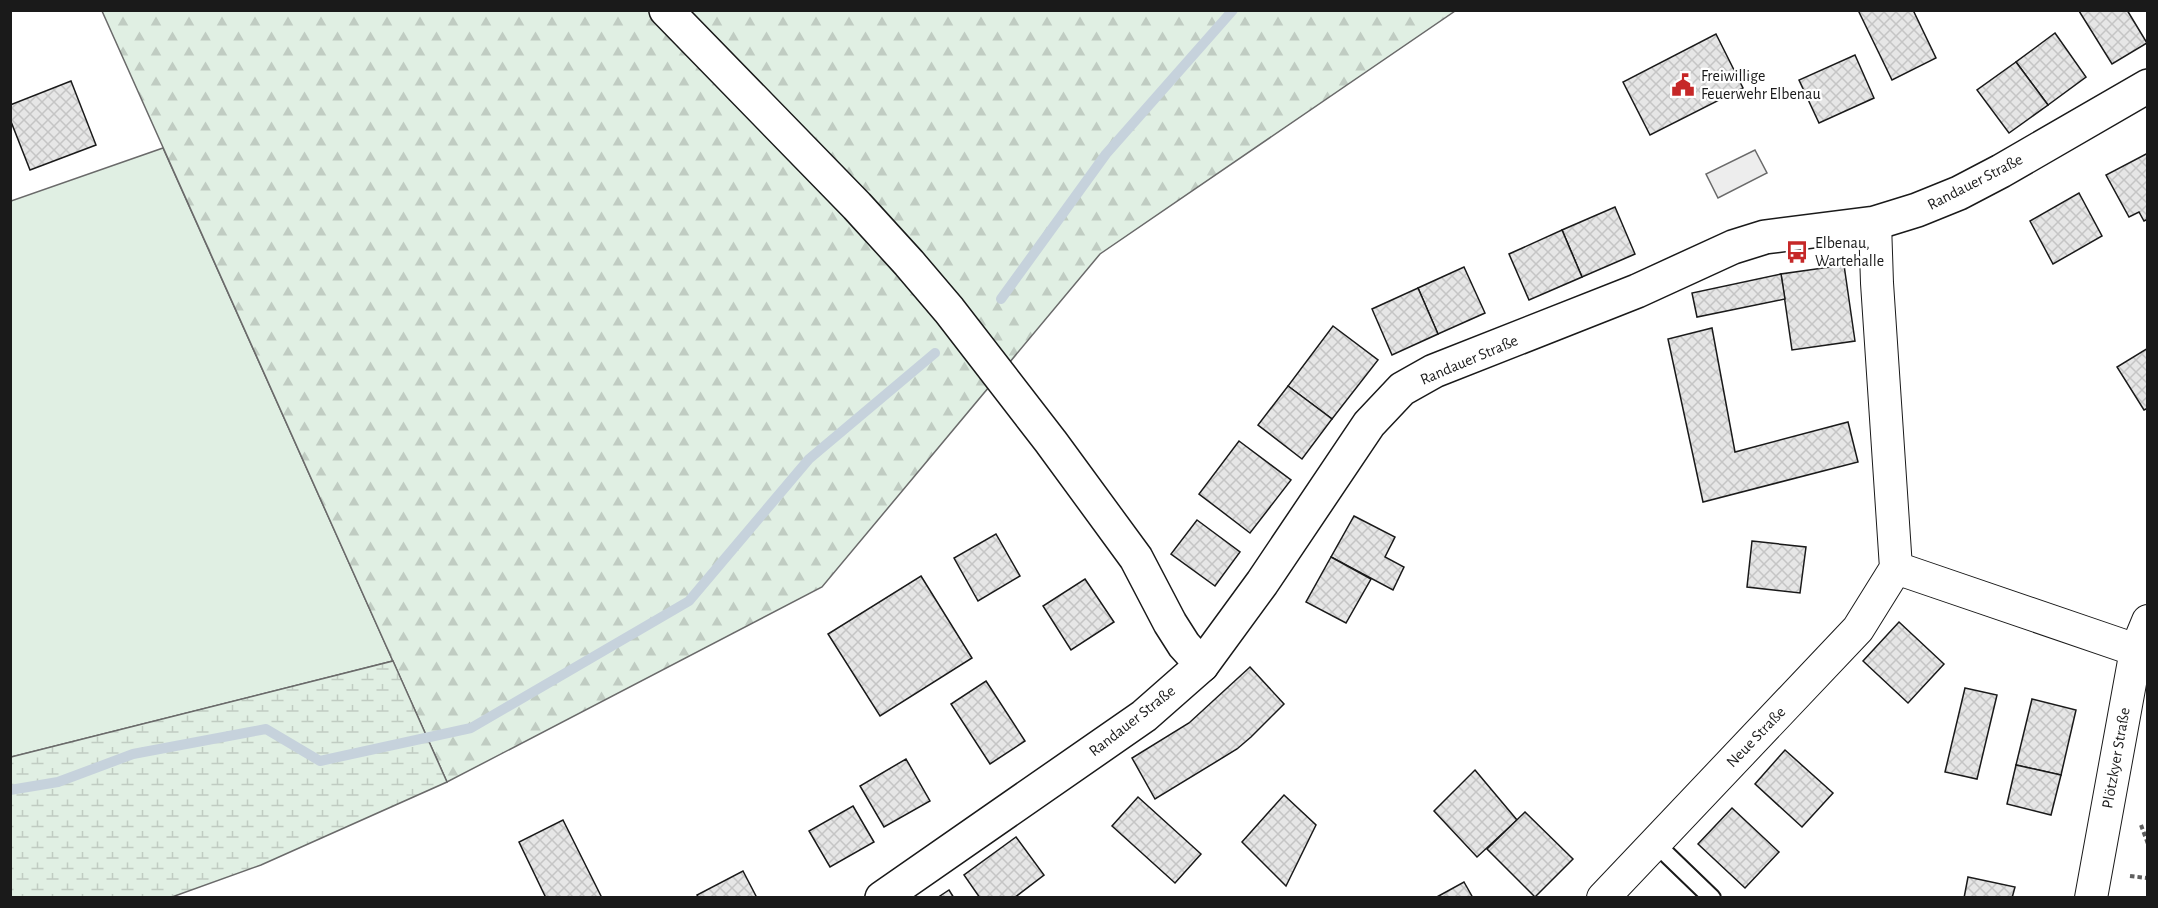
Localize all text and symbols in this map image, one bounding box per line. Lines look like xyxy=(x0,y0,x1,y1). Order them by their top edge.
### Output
place label: Freiwillige Feuerwehr Elbenau xyxy=(1701,68,1821,102)
public building icon: Freiwillige Feuerwehr Elbenau xyxy=(1670,72,1696,98)
street label: Randauer Straße xyxy=(1925,151,2025,213)
place label: Elbenau, Wartehalle xyxy=(1815,235,1884,269)
bus stop icon: Elbenau, Wartehalle xyxy=(1784,239,1810,265)
street label: Randauer Straße xyxy=(1418,332,1520,388)
street label: Randauer Straße xyxy=(1086,683,1178,759)
street label: Neue Straße xyxy=(1723,704,1789,770)
street label: Plötzkyer Straße xyxy=(2099,706,2134,810)

